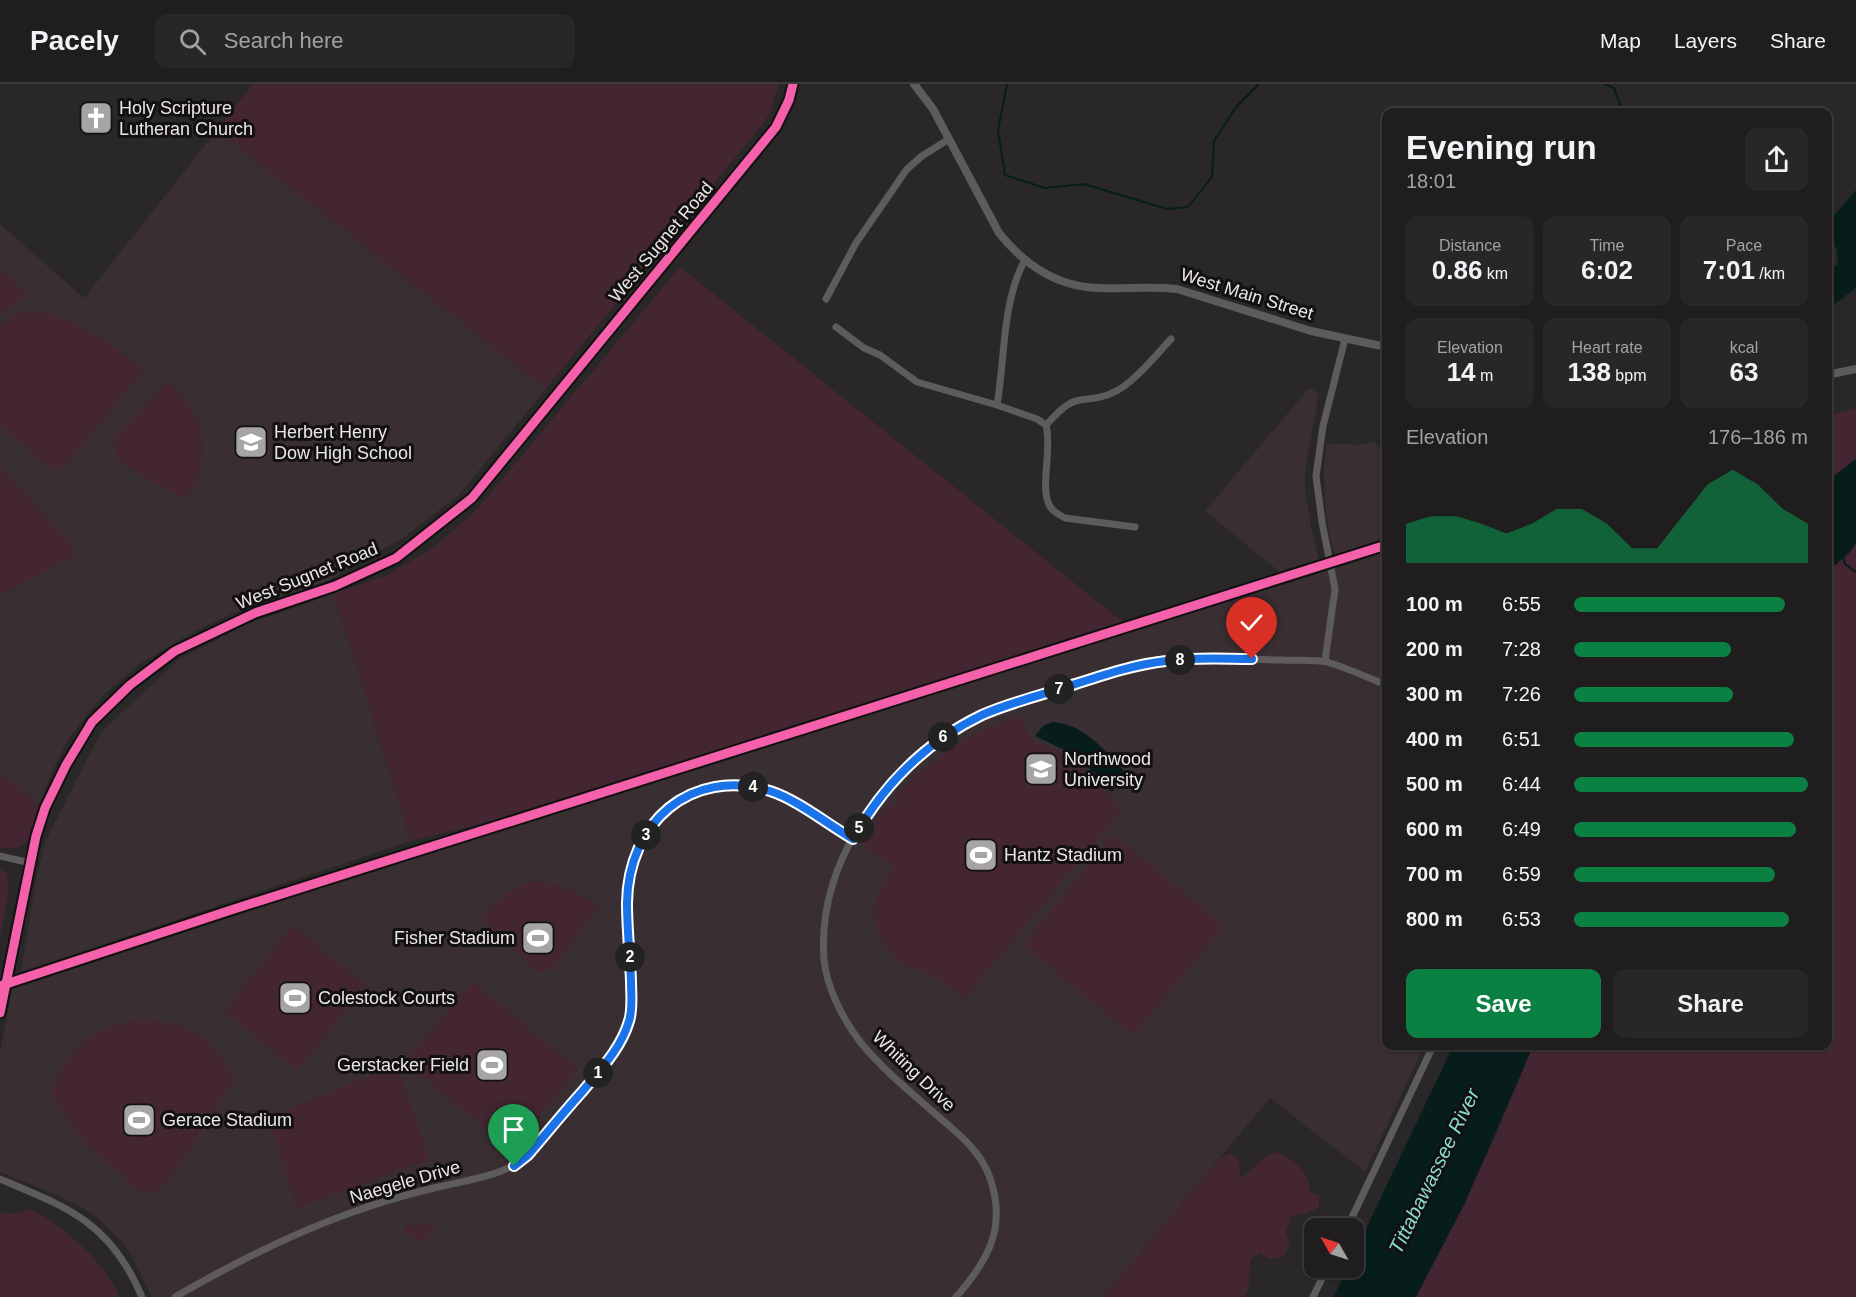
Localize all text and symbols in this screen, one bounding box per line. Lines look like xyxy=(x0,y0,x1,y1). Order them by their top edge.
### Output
search box xyxy=(155,14,575,68)
text: Pacely xyxy=(30,25,119,56)
icon: search xyxy=(176,25,209,58)
text: Search here xyxy=(224,28,344,53)
text: Map xyxy=(1600,29,1641,52)
text: Layers xyxy=(1674,29,1737,52)
text: Share xyxy=(1770,29,1826,52)
place label: Holy Scripture Lutheran Church xyxy=(119,98,253,139)
church icon: Holy Scripture Lutheran Church xyxy=(78,100,114,136)
button: share xyxy=(1745,128,1808,191)
text: Evening run xyxy=(1406,129,1597,166)
text: 18:01 xyxy=(1406,170,1456,192)
street label: West Sugnet Road xyxy=(605,178,717,306)
text: Distance xyxy=(1439,237,1501,254)
text: Time xyxy=(1590,237,1624,254)
text: Pace xyxy=(1726,237,1762,254)
text: 0.86 xyxy=(1432,255,1482,285)
text: 6:02 xyxy=(1581,255,1633,285)
text: 7:01 xyxy=(1703,255,1755,285)
street label: West Main Street xyxy=(1178,264,1316,324)
text: km xyxy=(1482,265,1508,282)
text: /km xyxy=(1755,265,1785,282)
text: Elevation xyxy=(1437,339,1503,356)
text: Heart rate xyxy=(1571,339,1643,356)
text: kcal xyxy=(1730,339,1758,356)
text: 14 xyxy=(1447,357,1476,387)
text: 138 xyxy=(1568,357,1611,387)
text: 63 xyxy=(1730,357,1758,387)
text: m xyxy=(1476,367,1493,384)
text: bpm xyxy=(1611,367,1646,384)
place label: Herbert Henry Dow High School xyxy=(274,422,412,463)
school or university icon: Herbert Henry Dow High School xyxy=(233,424,269,460)
text: Elevation xyxy=(1406,426,1488,448)
text: 176–186 m xyxy=(1708,426,1808,448)
street label: West Sugnet Road xyxy=(233,538,381,614)
text: 100 m xyxy=(1406,593,1463,615)
text: 6:55 xyxy=(1502,593,1541,615)
pin xyxy=(1226,597,1277,659)
icon: check xyxy=(1235,606,1268,639)
text: 200 m xyxy=(1406,638,1463,660)
text: 7:28 xyxy=(1502,638,1541,660)
pin: 8 xyxy=(1165,645,1195,675)
text: 8 xyxy=(1176,651,1184,668)
pin: 7 xyxy=(1044,674,1074,704)
text: 7 xyxy=(1055,680,1063,697)
text: 300 m xyxy=(1406,683,1463,705)
text: 7:26 xyxy=(1502,683,1541,705)
pin: 6 xyxy=(928,722,958,752)
text: 6 xyxy=(939,728,947,745)
text: 400 m xyxy=(1406,728,1463,750)
text: 6:51 xyxy=(1502,728,1541,750)
place label: Northwood University xyxy=(1064,749,1151,790)
school or university icon: Northwood University xyxy=(1023,751,1059,787)
pin: 4 xyxy=(738,772,768,802)
text: 500 m xyxy=(1406,773,1463,795)
text: 6:44 xyxy=(1502,773,1541,795)
text: 4 xyxy=(749,778,757,795)
pin: 5 xyxy=(844,813,874,843)
text: 600 m xyxy=(1406,818,1463,840)
text: 6:49 xyxy=(1502,818,1541,840)
text: 5 xyxy=(855,819,863,836)
pin: 3 xyxy=(631,820,661,850)
text: 3 xyxy=(642,826,650,843)
sports icon: Hantz Stadium xyxy=(963,837,999,873)
place label: Hantz Stadium xyxy=(1004,845,1122,865)
text: 700 m xyxy=(1406,863,1463,885)
text: 6:59 xyxy=(1502,863,1541,885)
text: 800 m xyxy=(1406,908,1463,930)
text: 6:53 xyxy=(1502,908,1541,930)
sports icon: Fisher Stadium xyxy=(520,920,556,956)
place label: Fisher Stadium xyxy=(394,928,515,948)
pin: 2 xyxy=(615,942,645,972)
text: 2 xyxy=(626,948,634,965)
button: Save xyxy=(1406,969,1601,1038)
button: Share xyxy=(1613,969,1808,1038)
sports icon: Colestock Courts xyxy=(277,980,313,1016)
place label: Colestock Courts xyxy=(318,988,455,1008)
street label: Whiting Drive xyxy=(869,1027,959,1115)
sports icon: Gerstacker Field xyxy=(474,1047,510,1083)
place label: Gerstacker Field xyxy=(337,1055,469,1075)
pin: 1 xyxy=(583,1058,613,1088)
text: 1 xyxy=(594,1064,602,1081)
water label: Tittabawassee River xyxy=(1384,1084,1484,1257)
sports icon: Gerace Stadium xyxy=(121,1102,157,1138)
pin xyxy=(488,1104,539,1166)
place label: Gerace Stadium xyxy=(162,1110,292,1130)
icon: arrive xyxy=(497,1113,530,1146)
street label: Naegele Drive xyxy=(347,1157,463,1207)
north arrow xyxy=(1304,1218,1364,1278)
map controls xyxy=(1304,1218,1364,1278)

